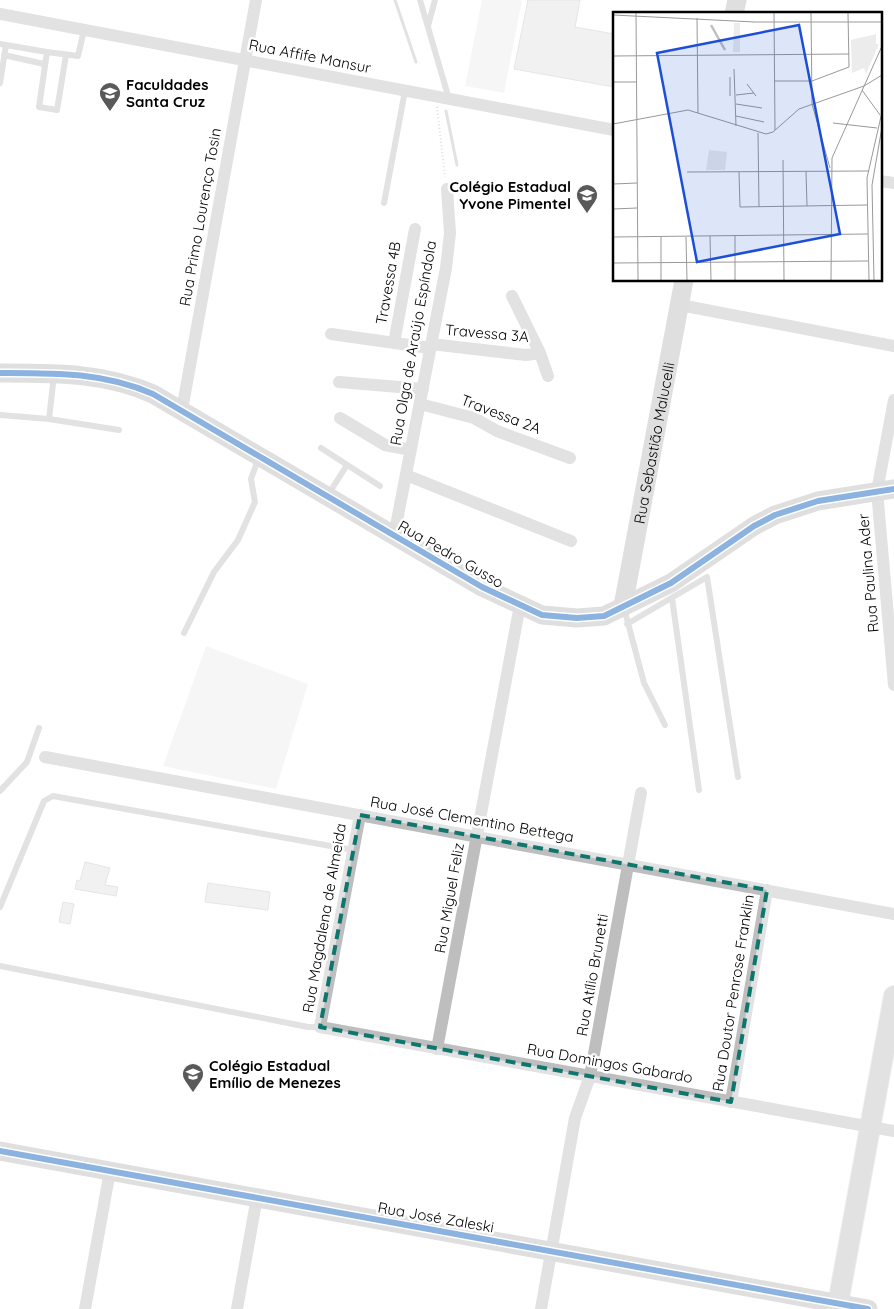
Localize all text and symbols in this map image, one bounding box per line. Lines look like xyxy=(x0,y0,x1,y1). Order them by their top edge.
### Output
inset map xyxy=(613,12,882,281)
street label: Rua Affife Mansur xyxy=(247,35,373,77)
place label: Faculdades Santa Cruz xyxy=(126,75,208,111)
school or university icon: Faculdades Santa Cruz xyxy=(98,81,122,112)
street label: Rua Primo Lourenço Tosin xyxy=(175,126,225,308)
place label: Colégio Estadual Yvone Pimentel xyxy=(450,177,571,213)
school or university icon: Colégio Estadual Yvone Pimentel xyxy=(575,183,599,214)
street label: Rua Olga de Araújo Espíndola xyxy=(386,239,440,447)
street label: Travessa 4B xyxy=(371,240,405,326)
street label: Travessa 3A xyxy=(444,320,530,346)
street label: Rua Sebastião Malucelli xyxy=(629,360,678,525)
street label: Travessa 2A xyxy=(458,390,544,438)
street label: Rua Paulina Ader xyxy=(853,512,883,633)
street label: Rua Pedro Gusso xyxy=(395,516,507,592)
street label: Rua José Clementino Bettega xyxy=(369,792,575,846)
street label: Rua Magdalena de Almeida xyxy=(298,822,350,1014)
street label: Rua Miguel Feliz xyxy=(430,841,468,955)
street label: Rua Doutor Penrose Franklin xyxy=(708,893,758,1093)
street label: Rua Atílio Brunetti xyxy=(572,912,612,1038)
street label: Rua Domingos Gabardo xyxy=(526,1039,694,1087)
place label: Colégio Estadual Emílio de Menezes xyxy=(209,1056,341,1092)
school or university icon: Colégio Estadual Emílio de Menezes xyxy=(181,1062,205,1093)
street label: Rua José Zaleski xyxy=(376,1197,496,1237)

